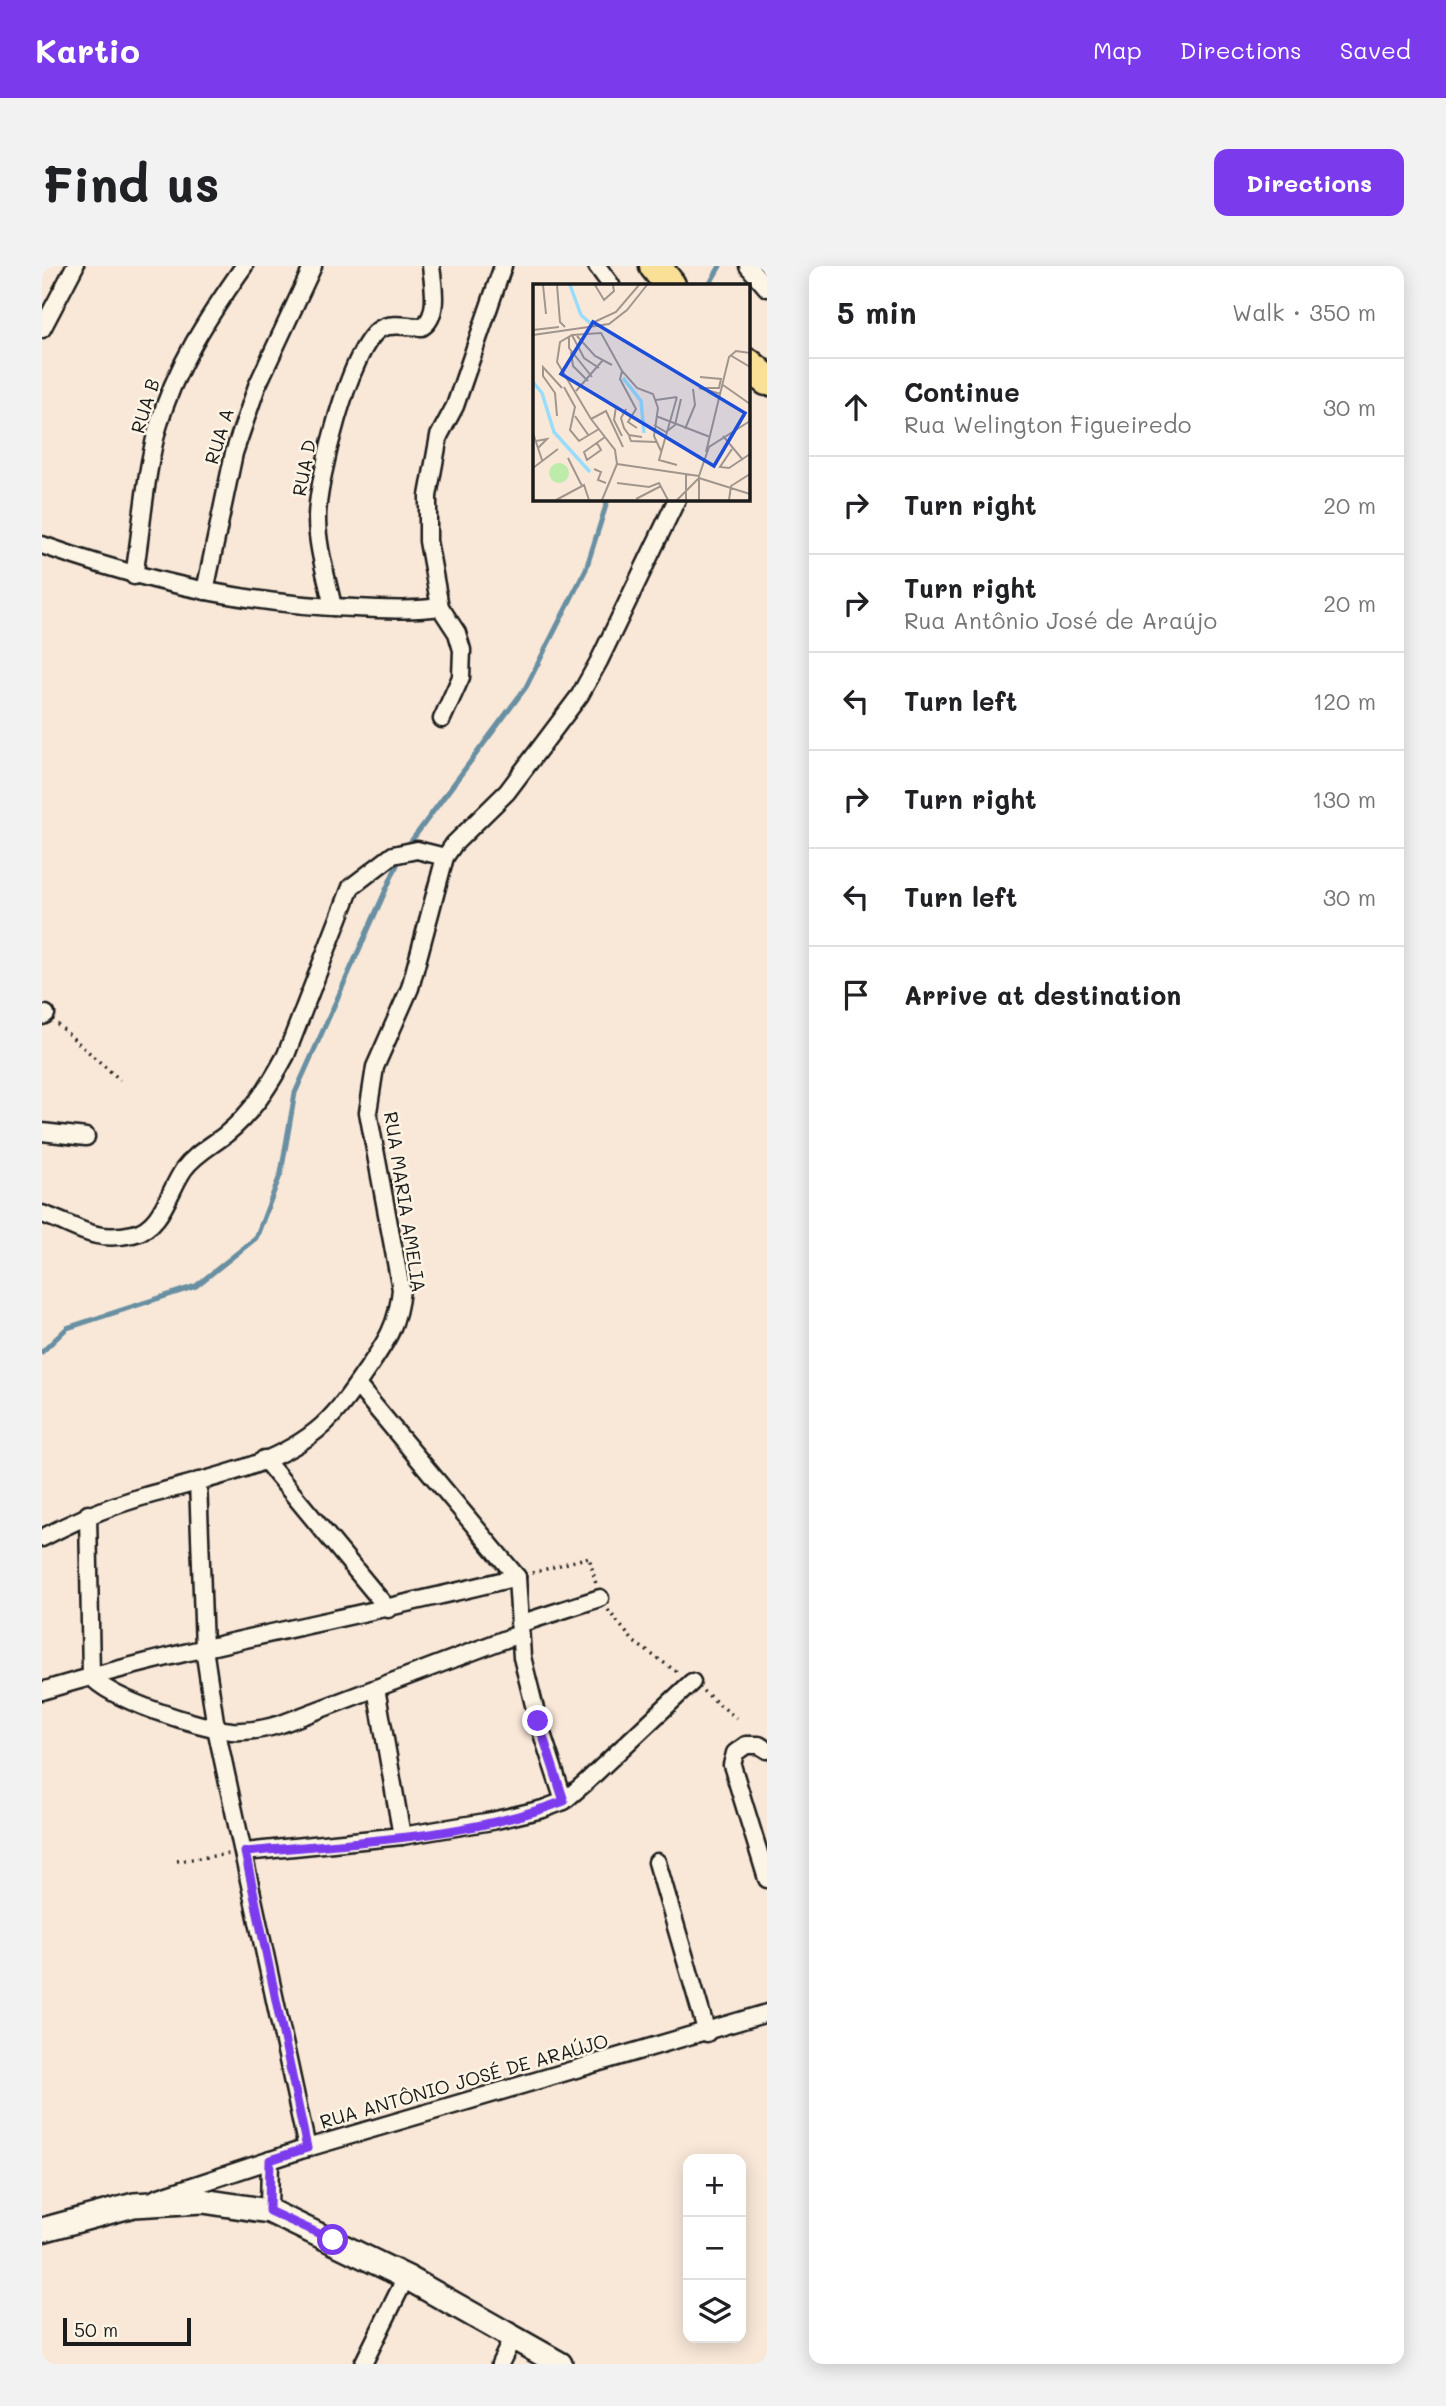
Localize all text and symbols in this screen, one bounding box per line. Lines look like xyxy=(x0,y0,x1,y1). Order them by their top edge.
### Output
text: Kartio xyxy=(35,28,140,71)
text: Map xyxy=(1093,34,1142,65)
text: Directions xyxy=(1180,34,1302,65)
text: Saved xyxy=(1340,34,1411,65)
button: Directions xyxy=(1214,149,1404,216)
text: Find us xyxy=(42,151,220,214)
inset map xyxy=(533,284,750,500)
text: 5 min xyxy=(837,292,917,332)
text: Walk · 350 m xyxy=(1232,297,1376,327)
street label: RUA B xyxy=(124,375,165,436)
text: Continue xyxy=(904,375,1020,409)
icon: ahead xyxy=(837,388,875,426)
text: 30 m xyxy=(1323,392,1376,422)
street label: RUA A xyxy=(198,405,239,467)
text: Rua Welington Figueiredo xyxy=(904,409,1191,439)
street label: RUA D xyxy=(286,437,321,498)
icon: right xyxy=(837,486,875,524)
text: Turn right xyxy=(904,488,1037,522)
text: 20 m xyxy=(1323,490,1376,520)
text: Turn right xyxy=(904,571,1037,605)
icon: right xyxy=(837,584,875,622)
text: 20 m xyxy=(1323,588,1376,618)
text: Rua Antônio José de Araújo xyxy=(904,605,1217,635)
icon: left xyxy=(837,682,875,720)
text: Turn left xyxy=(904,684,1017,718)
text: 120 m xyxy=(1313,686,1376,716)
icon: right xyxy=(837,780,875,818)
text: Turn right xyxy=(904,782,1037,816)
text: 130 m xyxy=(1312,784,1376,814)
icon: left xyxy=(837,878,875,916)
text: Turn left xyxy=(904,880,1017,914)
text: 30 m xyxy=(1323,882,1376,912)
icon: arrive xyxy=(837,976,875,1014)
text: Arrive at destination xyxy=(904,978,1181,1012)
street label: RUA MARIA AMELIA xyxy=(379,1110,432,1294)
route end xyxy=(522,1705,553,1736)
street label: RUA ANTÔNIO JOSÉ DE ARAÚJO xyxy=(317,2027,611,2134)
map controls xyxy=(683,2154,746,2343)
button: + xyxy=(683,2154,746,2217)
button: − xyxy=(683,2217,746,2280)
route start xyxy=(317,2224,348,2255)
button: layers xyxy=(683,2280,746,2343)
scale bar xyxy=(63,2315,191,2347)
text: 50 m xyxy=(74,2317,118,2342)

